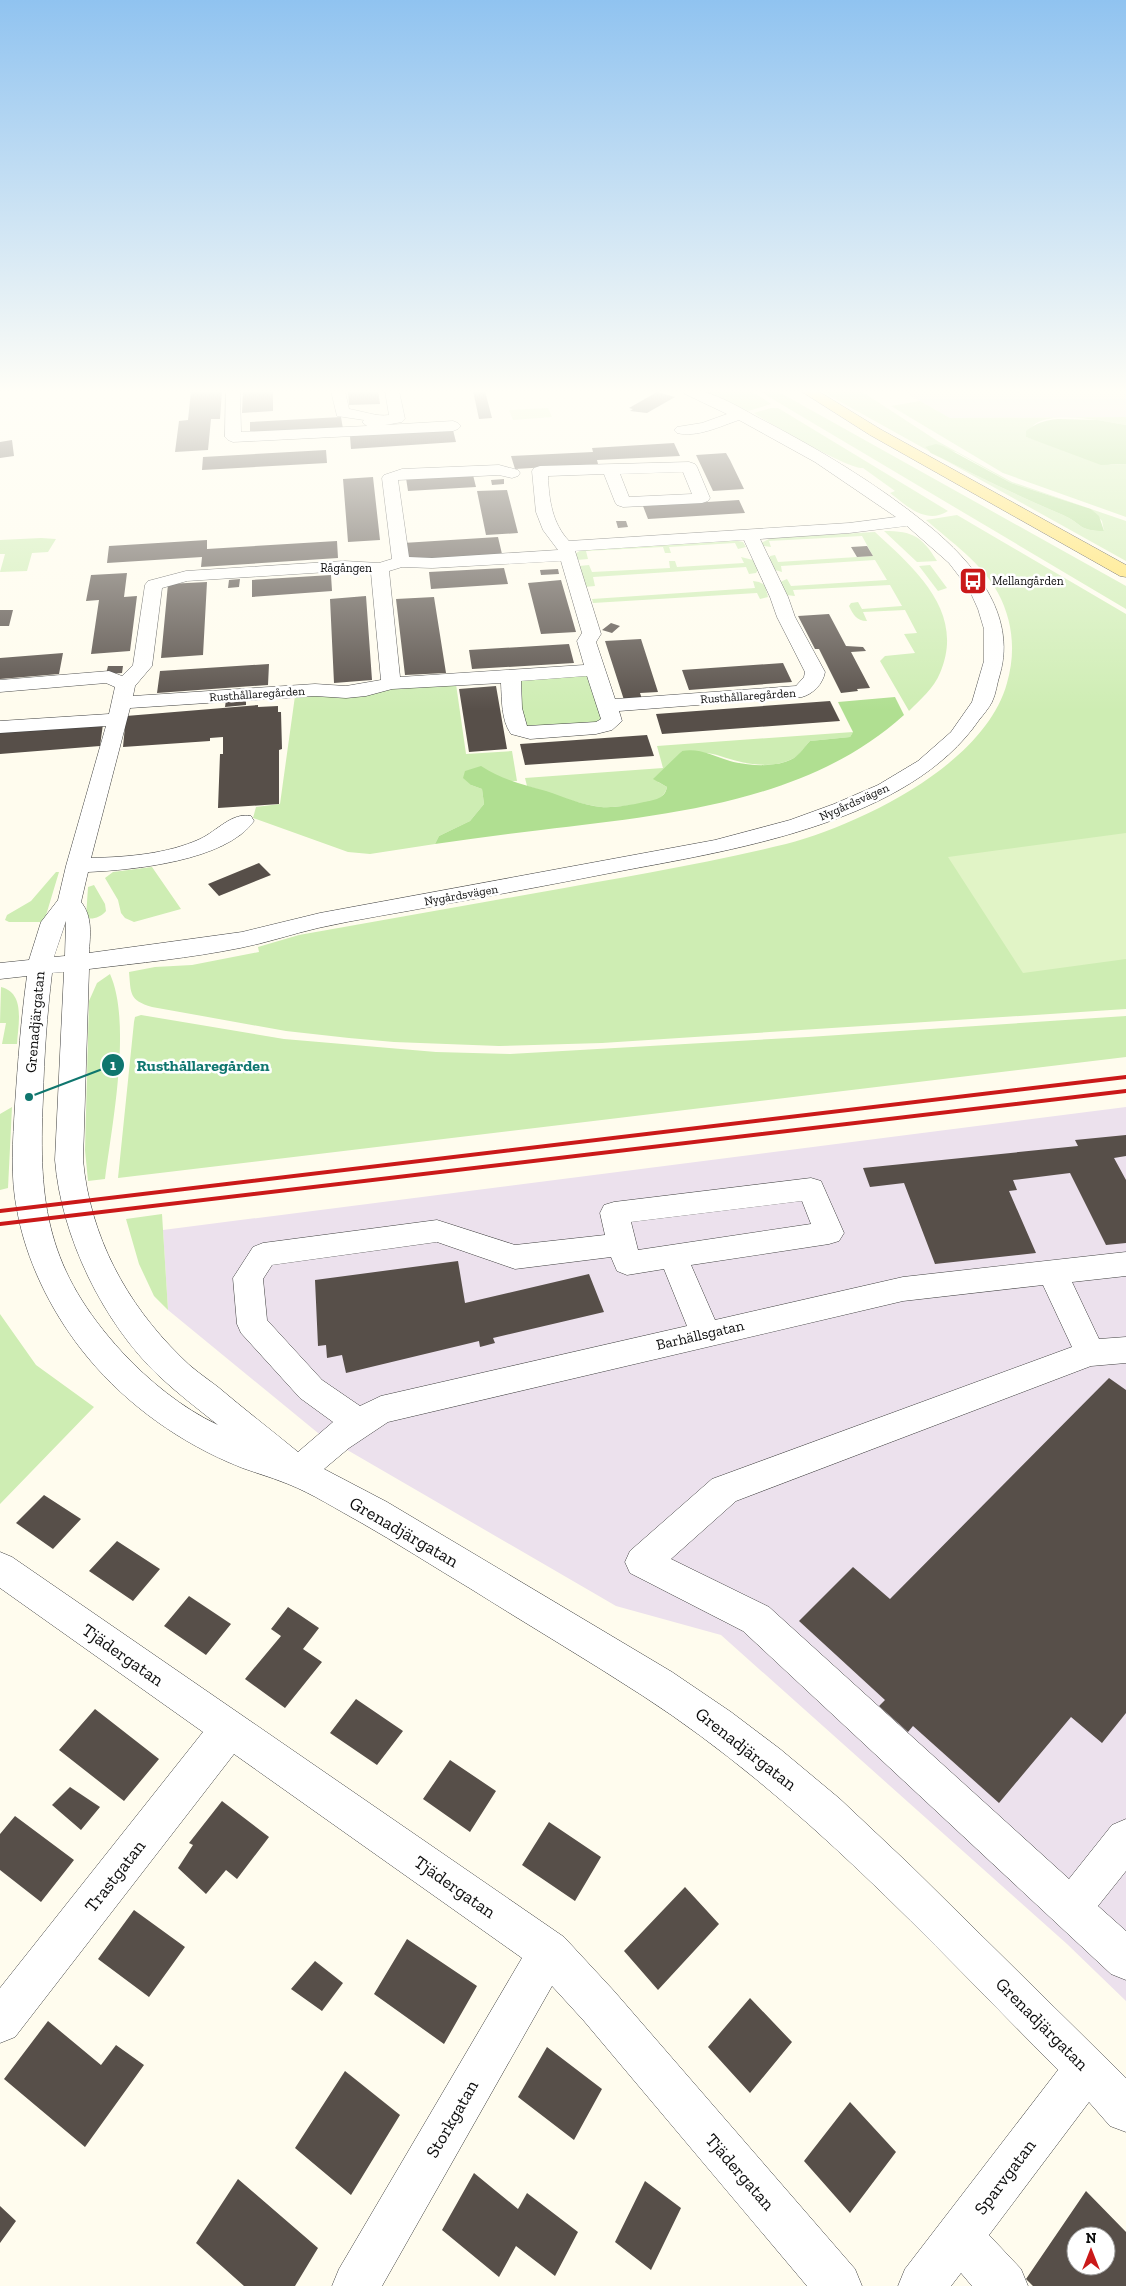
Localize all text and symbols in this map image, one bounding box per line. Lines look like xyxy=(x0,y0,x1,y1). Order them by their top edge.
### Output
street label: Rågången xyxy=(320,561,372,575)
bus stop icon: Mellangården xyxy=(958,566,988,596)
place label: Mellangården xyxy=(992,574,1064,588)
street label: Rusthållaregården xyxy=(209,684,305,704)
street label: Rusthållaregården xyxy=(700,686,796,706)
street label: Nygårdsvägen xyxy=(817,780,891,824)
street label: Nygårdsvägen xyxy=(423,882,499,908)
street label: Grenadjärgatan xyxy=(22,970,48,1074)
callout: Rusthållaregården xyxy=(101,1050,279,1081)
text: 1 xyxy=(110,1056,116,1074)
text: Rusthållaregården xyxy=(136,1056,270,1075)
street label: Barhällsgatan xyxy=(654,1316,746,1354)
street label: Grenadjärgatan xyxy=(346,1492,463,1572)
street label: Tjädergatan xyxy=(78,1619,169,1692)
street label: Grenadjärgatan xyxy=(691,1703,802,1796)
street label: Trastgatan xyxy=(80,1835,151,1917)
street label: Tjädergatan xyxy=(410,1851,501,1924)
street label: Grenadjärgatan xyxy=(991,1973,1094,2076)
street label: Storkgatan xyxy=(421,2076,483,2162)
street label: Tjädergatan xyxy=(701,2129,780,2215)
street label: Sparvgatan xyxy=(969,2134,1041,2219)
north arrow xyxy=(1066,2226,1116,2276)
text: N xyxy=(1086,2230,1097,2247)

